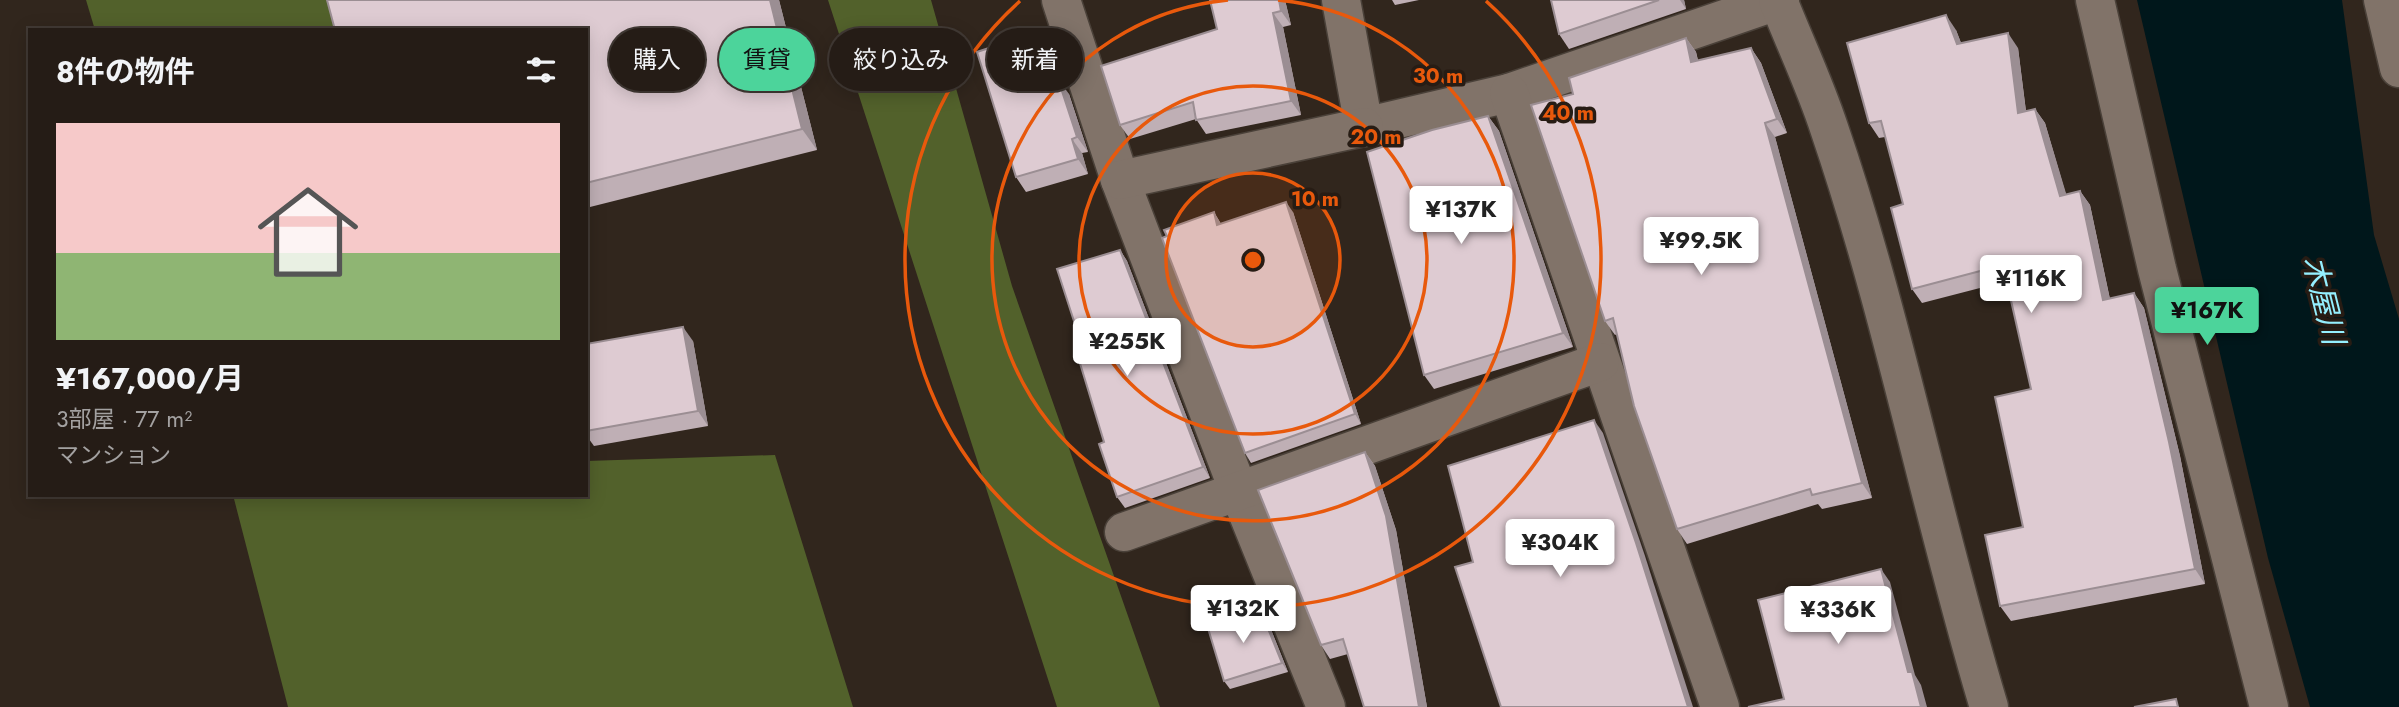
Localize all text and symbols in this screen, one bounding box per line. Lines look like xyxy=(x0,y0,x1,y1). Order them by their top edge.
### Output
chip: 購入 xyxy=(609,28,705,91)
chip: 賃貸 xyxy=(719,28,815,91)
chip: 絞り込み xyxy=(829,28,973,91)
chip: 新着 xyxy=(987,28,1083,91)
text: 8件の物件 xyxy=(56,50,195,93)
icon: filters xyxy=(522,51,560,89)
text: 30 m xyxy=(1413,61,1463,91)
text: 40 m xyxy=(1542,98,1594,128)
text: 20 m xyxy=(1350,122,1402,152)
icon: home xyxy=(245,169,371,295)
text: 10 m xyxy=(1291,184,1339,214)
pin: ¥137K xyxy=(1412,187,1510,246)
text: ¥137K xyxy=(1426,192,1496,226)
pin: ¥99.5K xyxy=(1644,218,1758,277)
text: ¥99.5K xyxy=(1660,223,1742,257)
centre of rings xyxy=(1241,248,1265,272)
water label: 木屋川 xyxy=(2292,251,2356,352)
pin: ¥116K xyxy=(1982,256,2080,315)
text: ¥116K xyxy=(1996,261,2066,295)
pin: ¥167K xyxy=(2158,288,2256,347)
text: ¥167K xyxy=(2171,293,2243,327)
pin: ¥255K xyxy=(1078,318,1176,378)
text: ¥255K xyxy=(1089,324,1165,358)
text: ¥167,000/月 xyxy=(56,357,244,400)
text: 3部屋 · 77 m² xyxy=(56,402,192,436)
text: マンション xyxy=(56,438,171,472)
pin: ¥304K xyxy=(1511,520,1609,579)
text: ¥304K xyxy=(1521,525,1599,559)
pin: ¥132K xyxy=(1194,586,1292,645)
pin: ¥336K xyxy=(1789,586,1887,646)
text: ¥132K xyxy=(1207,591,1279,625)
text: ¥336K xyxy=(1800,592,1876,626)

